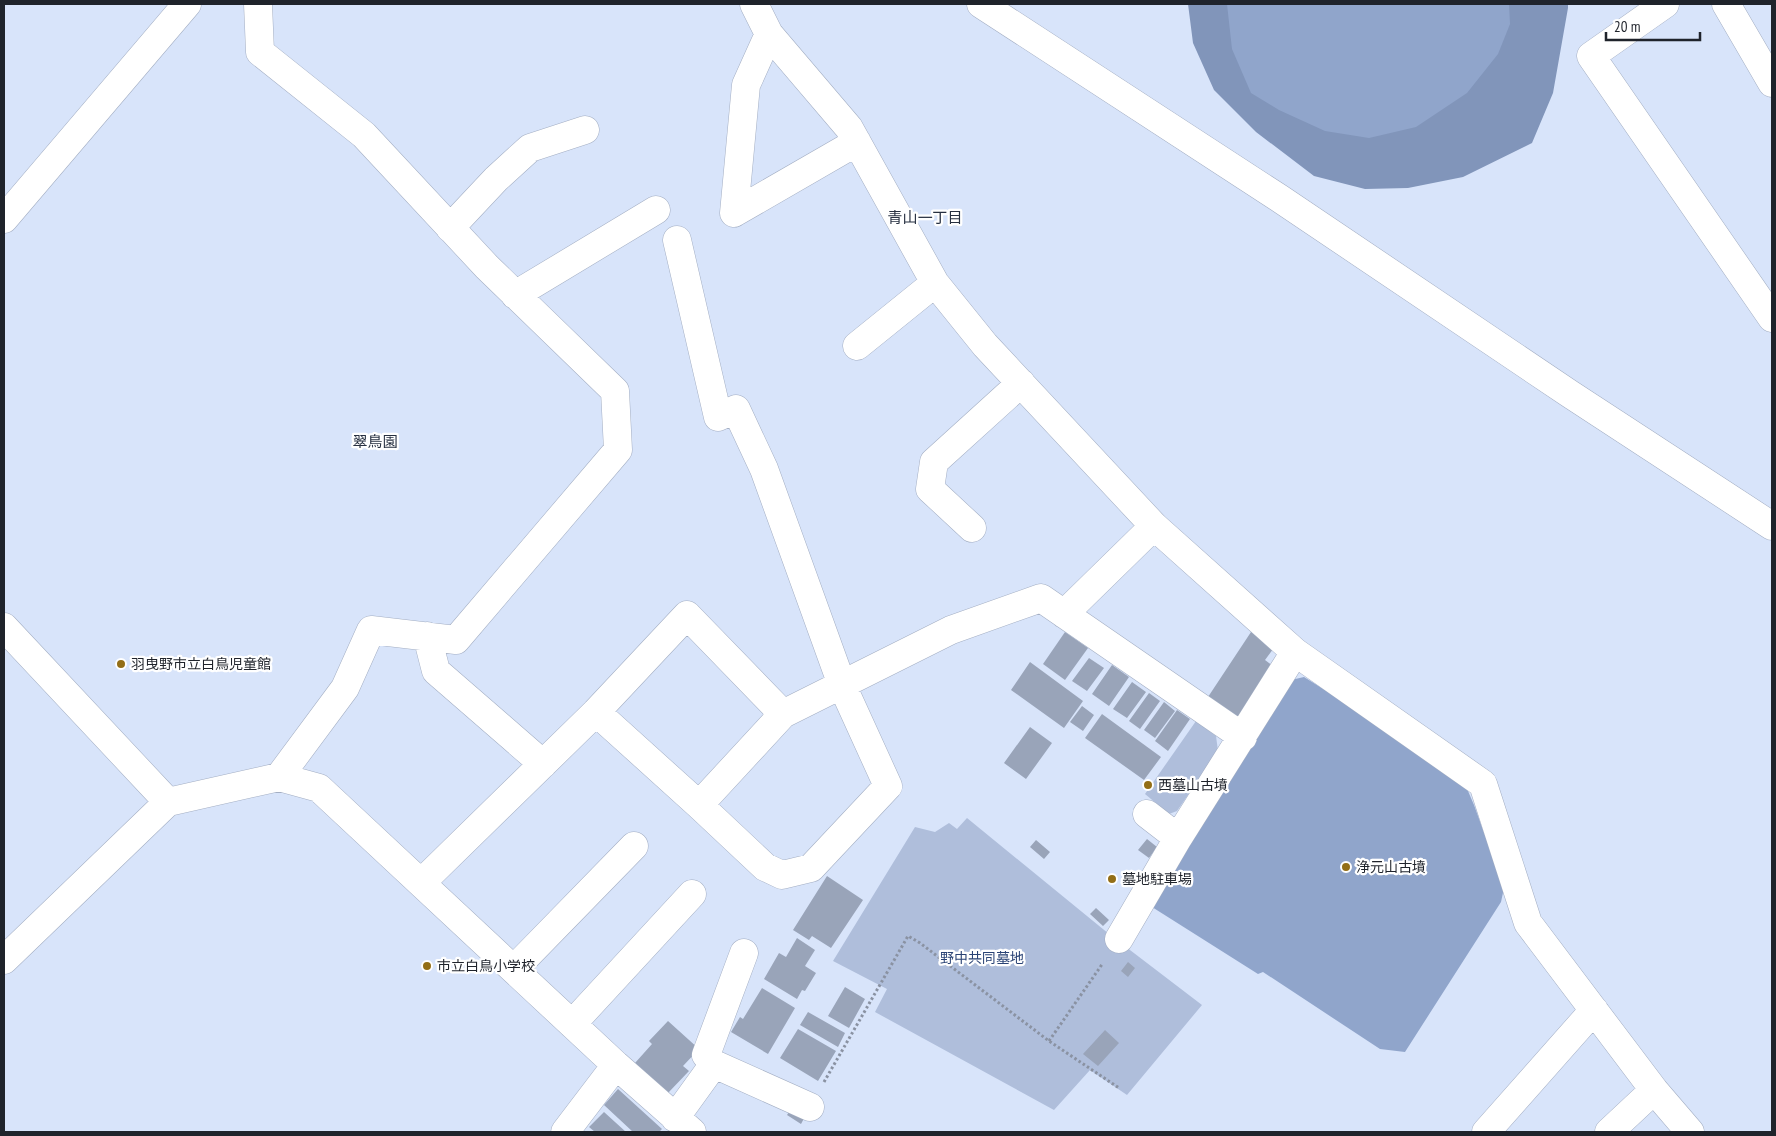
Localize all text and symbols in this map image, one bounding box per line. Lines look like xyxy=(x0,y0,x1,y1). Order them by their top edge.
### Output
scale bar xyxy=(1606,10,1700,42)
text: 20 m xyxy=(1614,17,1640,36)
district label: 青山一丁目 xyxy=(887,208,963,227)
district label: 翠鳥園 xyxy=(352,432,398,451)
place label: 羽曳野市立白鳥児童館 xyxy=(131,655,271,673)
marker: 羽曳野市立白鳥児童館 xyxy=(115,658,127,670)
place label: 西墓山古墳 xyxy=(1158,776,1228,794)
marker: 西墓山古墳 xyxy=(1142,779,1154,791)
place label: 浄元山古墳 xyxy=(1356,858,1426,876)
marker: 浄元山古墳 xyxy=(1340,861,1352,873)
place label: 墓地駐車場 xyxy=(1122,870,1192,888)
marker: 墓地駐車場 xyxy=(1106,873,1118,885)
park label: 野中共同墓地 xyxy=(940,949,1024,967)
place label: 市立白鳥小学校 xyxy=(437,957,535,975)
marker: 市立白鳥小学校 xyxy=(421,960,433,972)

